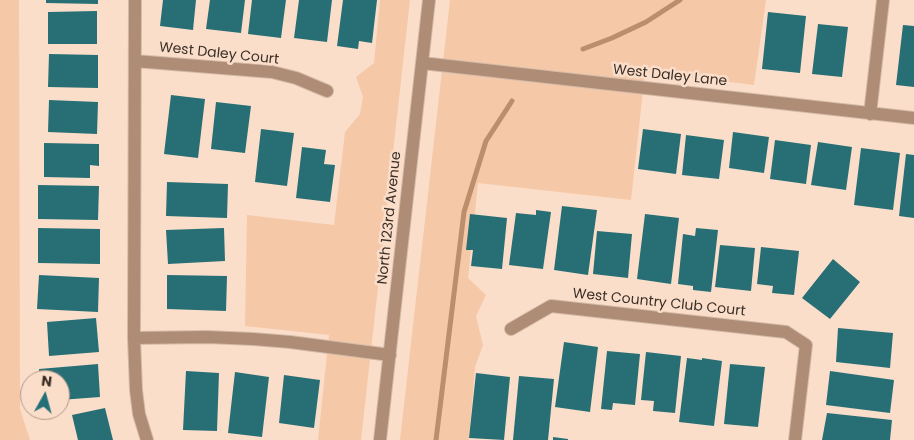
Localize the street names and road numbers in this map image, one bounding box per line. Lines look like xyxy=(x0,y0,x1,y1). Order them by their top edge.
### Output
street label: West Daley Court xyxy=(158,39,280,69)
street label: West Daley Lane xyxy=(612,62,728,90)
street label: North 123rd Avenue xyxy=(375,151,405,285)
street label: West Country Club Court xyxy=(572,286,746,320)

